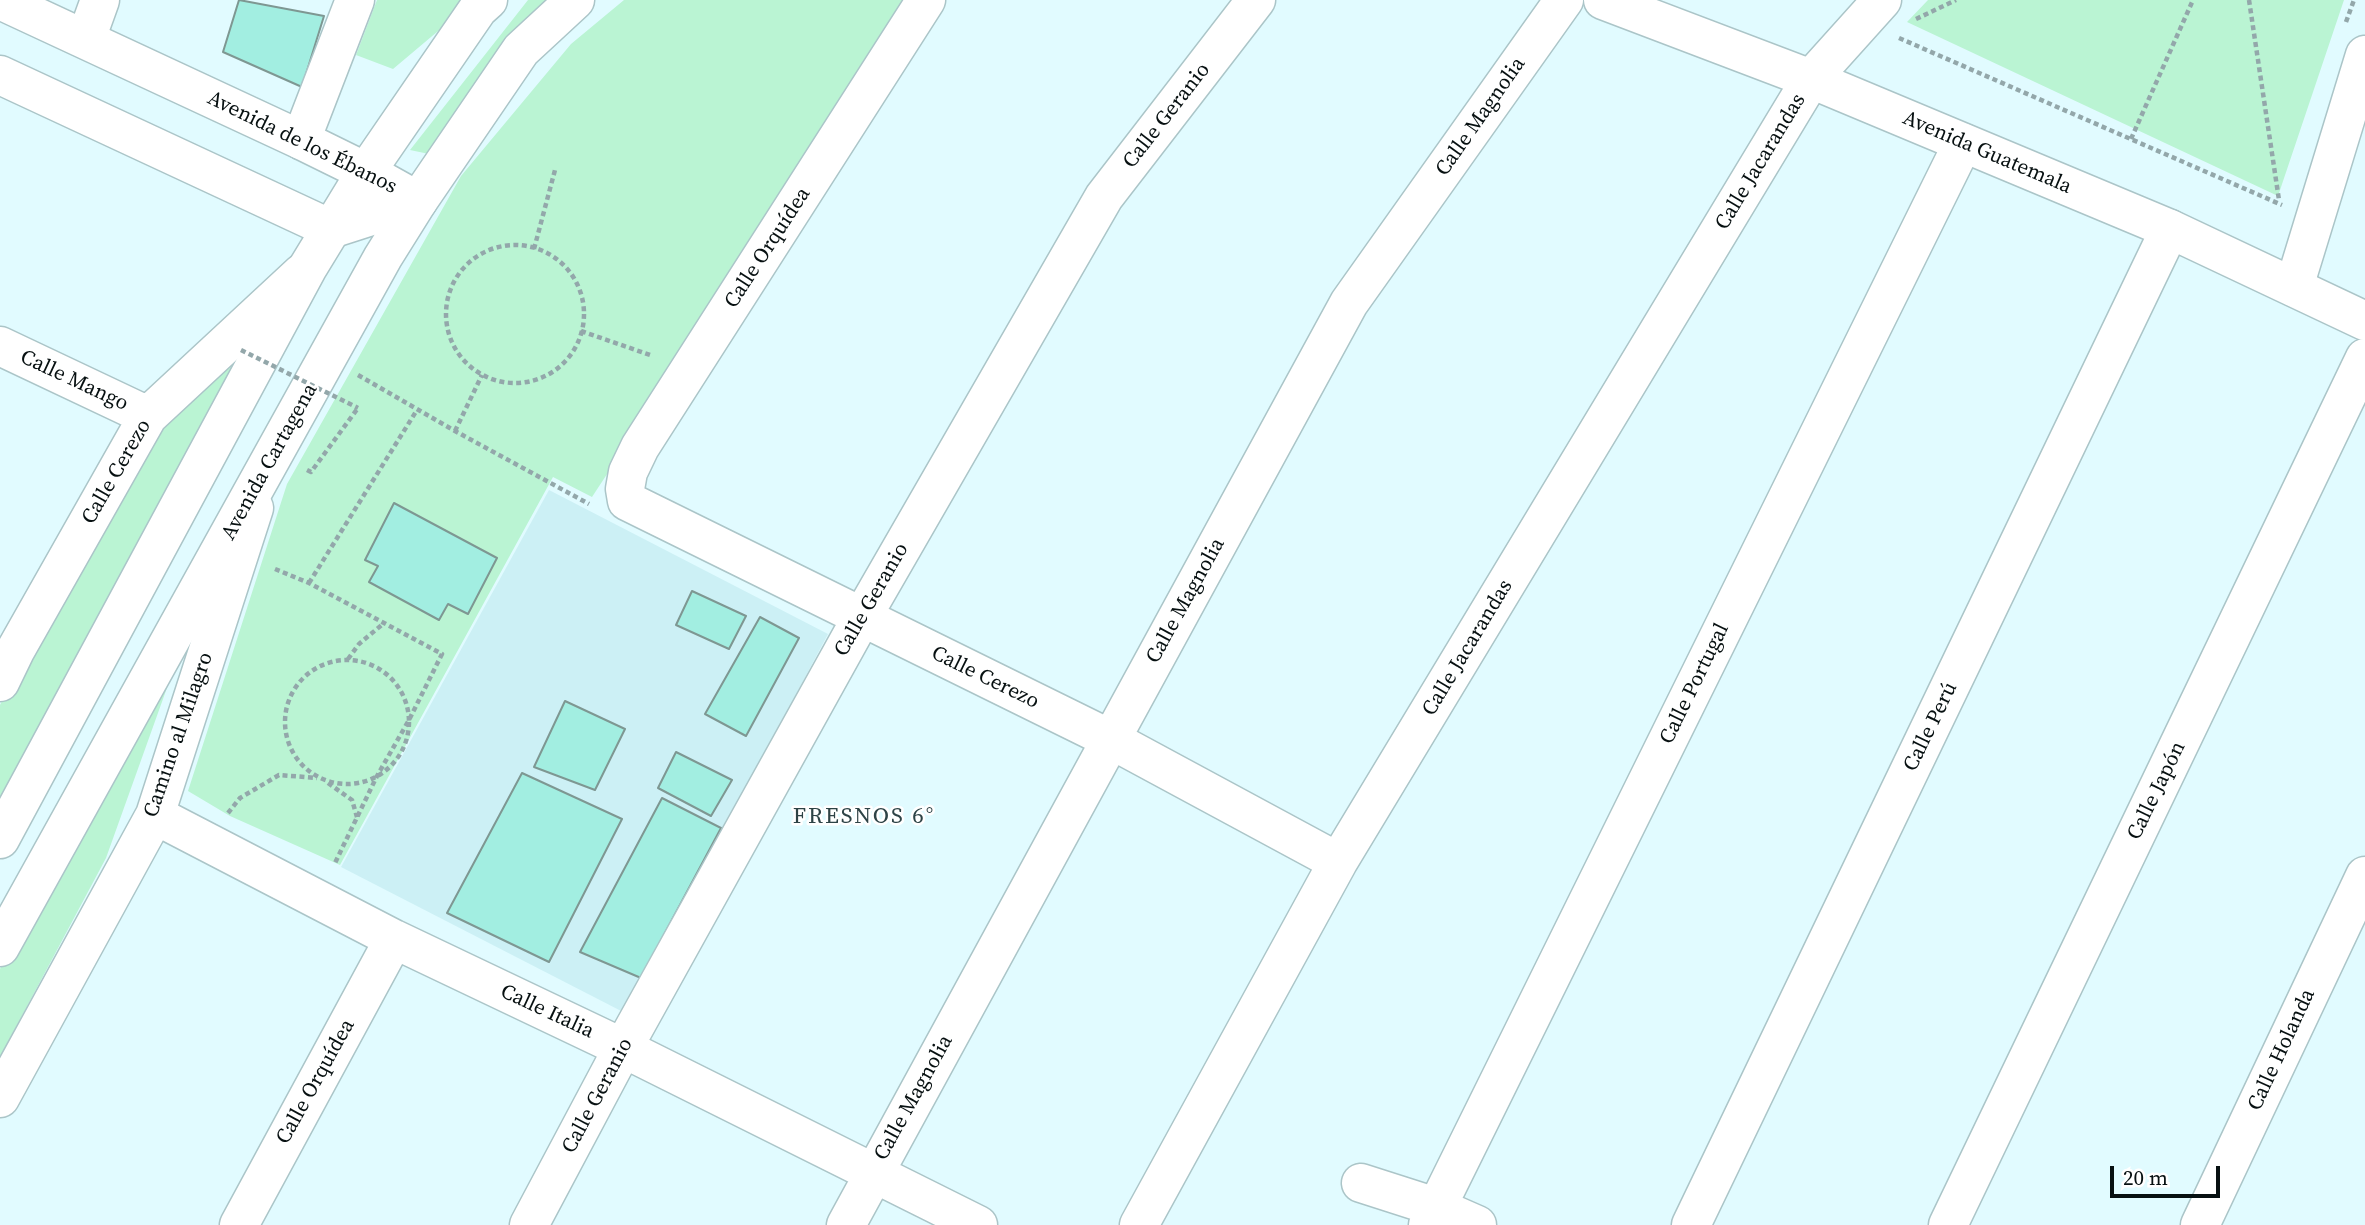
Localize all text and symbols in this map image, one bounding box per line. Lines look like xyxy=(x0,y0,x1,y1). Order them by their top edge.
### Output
street label: Calle Magnolia xyxy=(1431,53,1531,181)
street label: Calle Geranio xyxy=(1118,58,1216,174)
street label: Avenida de los Ébanos xyxy=(203,86,401,200)
street label: Calle Jacarandas xyxy=(1710,89,1812,235)
street label: Avenida Guatemala xyxy=(1899,106,2075,200)
street label: Calle Orquídea xyxy=(720,183,816,313)
street label: Calle Mango xyxy=(16,345,132,417)
street label: Avenida Cartagena xyxy=(217,379,323,545)
street label: Calle Cerezo xyxy=(77,415,157,529)
street label: Calle Magnolia xyxy=(1141,534,1231,668)
street label: Calle Geranio xyxy=(829,539,915,661)
street label: Calle Jacarandas xyxy=(1417,575,1519,721)
street label: Calle Portugal xyxy=(1655,620,1735,748)
street label: Calle Cerezo xyxy=(927,641,1043,715)
street label: Camino al Milagro xyxy=(139,649,219,821)
street label: Calle Perú xyxy=(1899,678,1963,776)
street label: Calle Japón xyxy=(2122,738,2192,844)
district label: FRESNOS 6° xyxy=(794,803,934,831)
street label: Calle Italia xyxy=(496,979,598,1045)
street label: Calle Holanda xyxy=(2243,985,2321,1115)
street label: Calle Orquídea xyxy=(271,1015,361,1149)
street label: Calle Magnolia xyxy=(869,1031,959,1165)
street label: Calle Geranio xyxy=(557,1034,639,1158)
scale bar xyxy=(2113,1152,2223,1196)
text: 20 m xyxy=(2123,1163,2168,1192)

